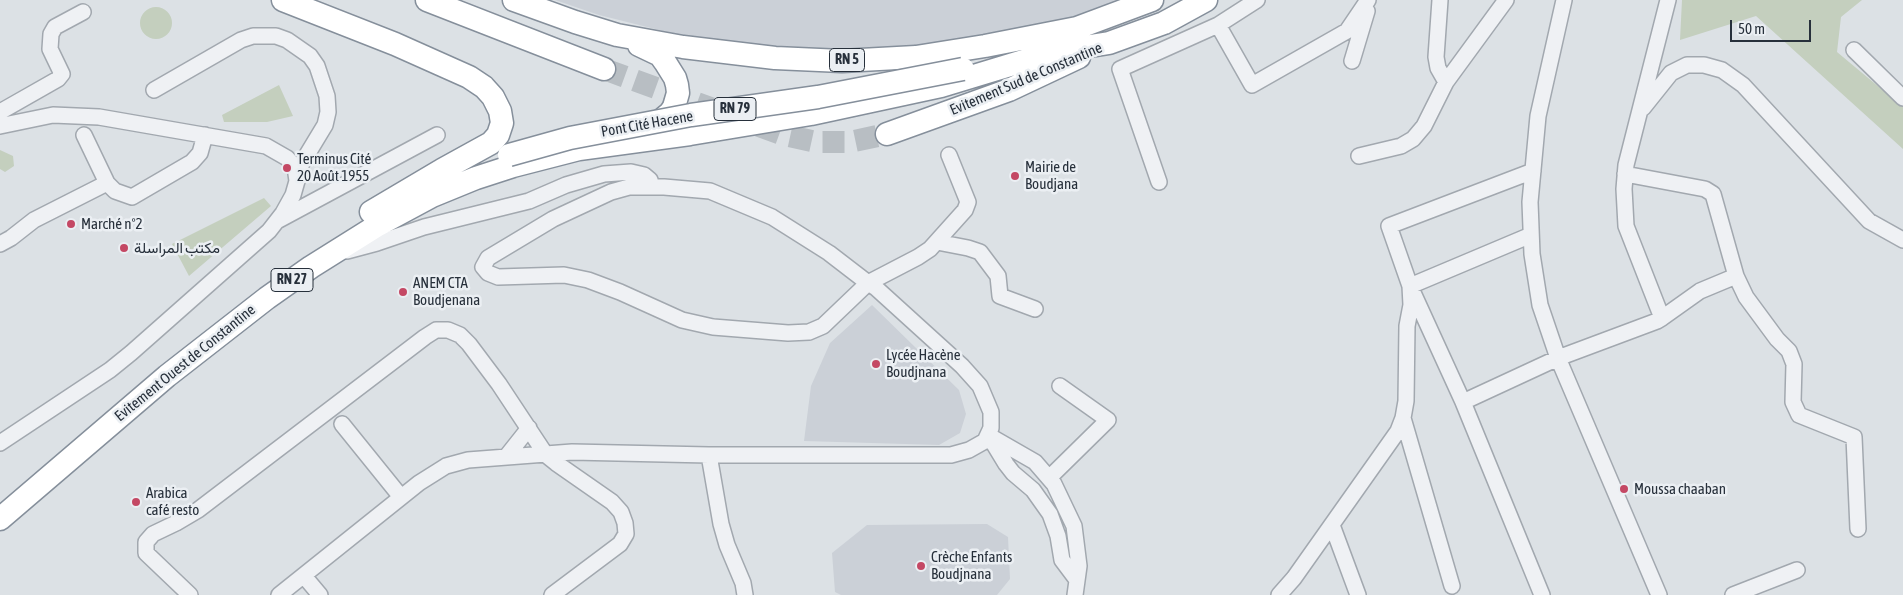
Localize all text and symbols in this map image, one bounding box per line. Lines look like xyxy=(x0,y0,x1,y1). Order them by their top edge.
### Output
scale bar xyxy=(1733,10,1814,42)
text: 50 m xyxy=(1738,20,1765,37)
street label: Evitement Sud de Constantine xyxy=(947,39,1105,119)
road number: RN 5 xyxy=(830,48,864,72)
road number: RN 79 xyxy=(714,98,756,120)
street label: Pont Cité Hacene xyxy=(600,107,694,141)
place label: Terminus Cité 20 Août 1955 xyxy=(297,150,371,185)
place label: Mairie de Boudjana xyxy=(1025,158,1078,193)
marker: Terminus Cité 20 Août 1955 xyxy=(281,162,293,174)
marker: Mairie de Boudjana xyxy=(1009,170,1021,182)
place label: Marché n°2 xyxy=(81,215,143,233)
marker: Marché n°2 xyxy=(65,218,77,230)
place label: مكتب المراسلة xyxy=(134,239,220,257)
marker: مكتب المراسلة xyxy=(118,242,130,254)
road number: RN 27 xyxy=(271,268,313,292)
place label: ANEM CTA Boudjenana xyxy=(413,274,480,309)
marker: ANEM CTA Boudjenana xyxy=(397,286,409,298)
street label: Evitement Ouest de Constantine xyxy=(111,301,259,425)
place label: Lycée Hacène Boudjnana xyxy=(886,346,961,381)
marker: Lycée Hacène Boudjnana xyxy=(870,358,882,370)
place label: Moussa chaaban xyxy=(1634,480,1726,498)
marker: Moussa chaaban xyxy=(1618,483,1630,495)
place label: Arabica café resto xyxy=(146,484,199,519)
marker: Arabica café resto xyxy=(130,496,142,508)
place label: Crèche Enfants Boudjnana xyxy=(931,548,1012,583)
marker: Crèche Enfants Boudjnana xyxy=(915,560,927,572)

